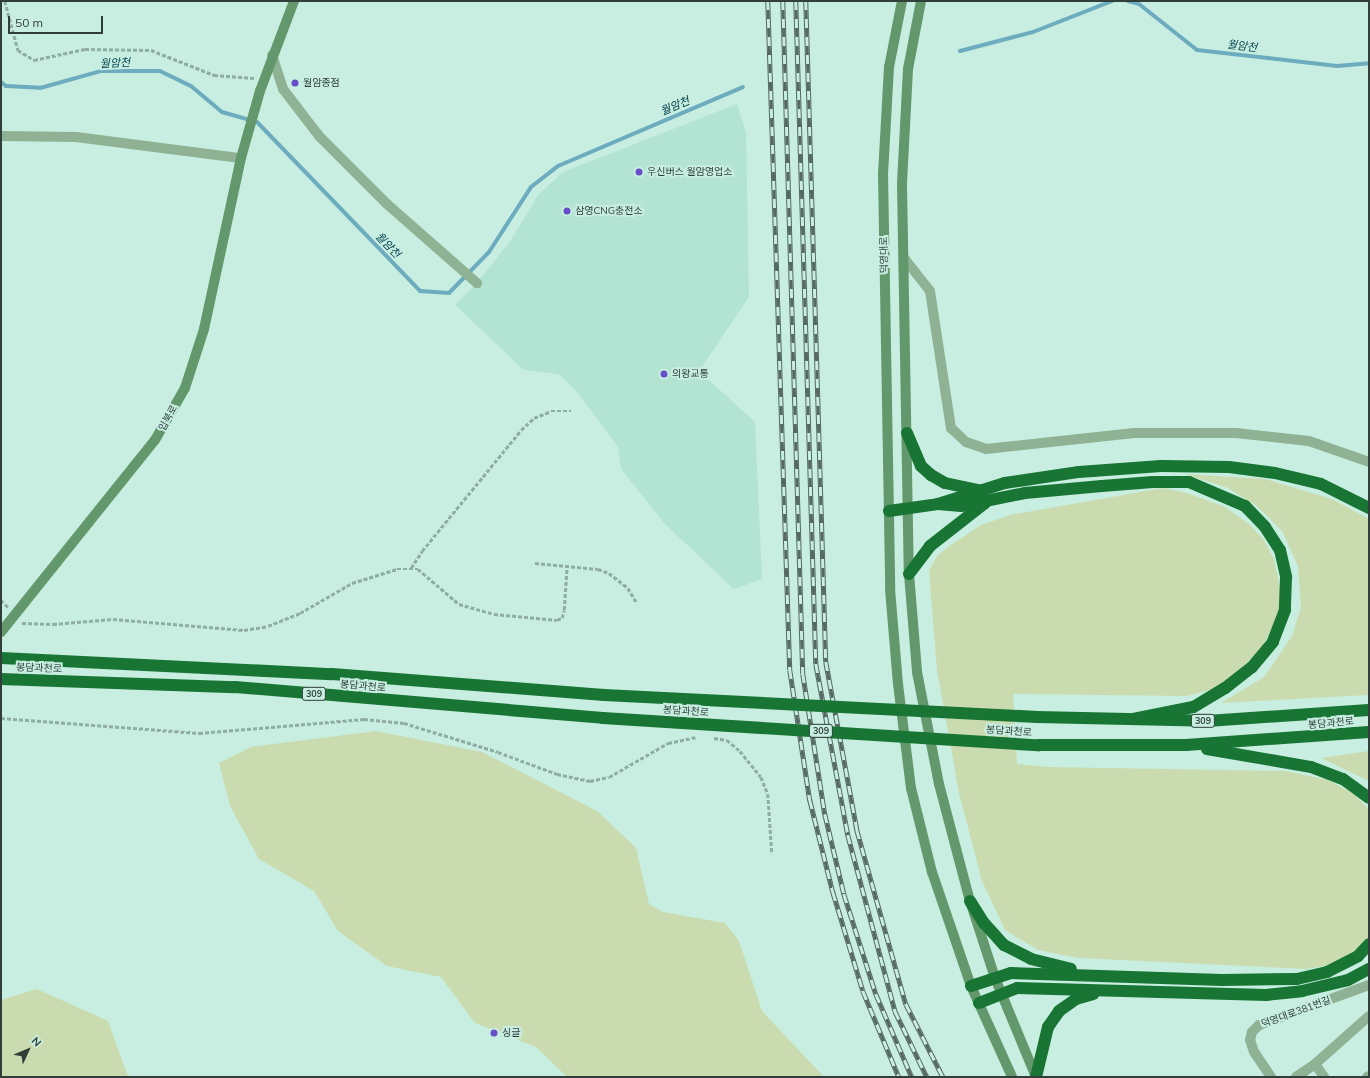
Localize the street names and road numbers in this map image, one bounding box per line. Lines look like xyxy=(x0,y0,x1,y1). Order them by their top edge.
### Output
street label: 덕영대로 xyxy=(878,236,890,274)
street label: 입북로 xyxy=(156,403,180,433)
street label: 봉담과천로 xyxy=(16,661,62,675)
street label: 봉담과천로 xyxy=(340,678,386,694)
road number: 309 xyxy=(301,687,327,701)
street label: 봉담과천로 xyxy=(663,703,709,719)
road number: 309 xyxy=(1190,714,1216,728)
street label: 봉담과천로 xyxy=(1308,715,1354,731)
street label: 봉담과천로 xyxy=(986,723,1032,739)
road number: 309 xyxy=(808,724,834,738)
street label: 덕영대로381번길 xyxy=(1260,994,1332,1030)

